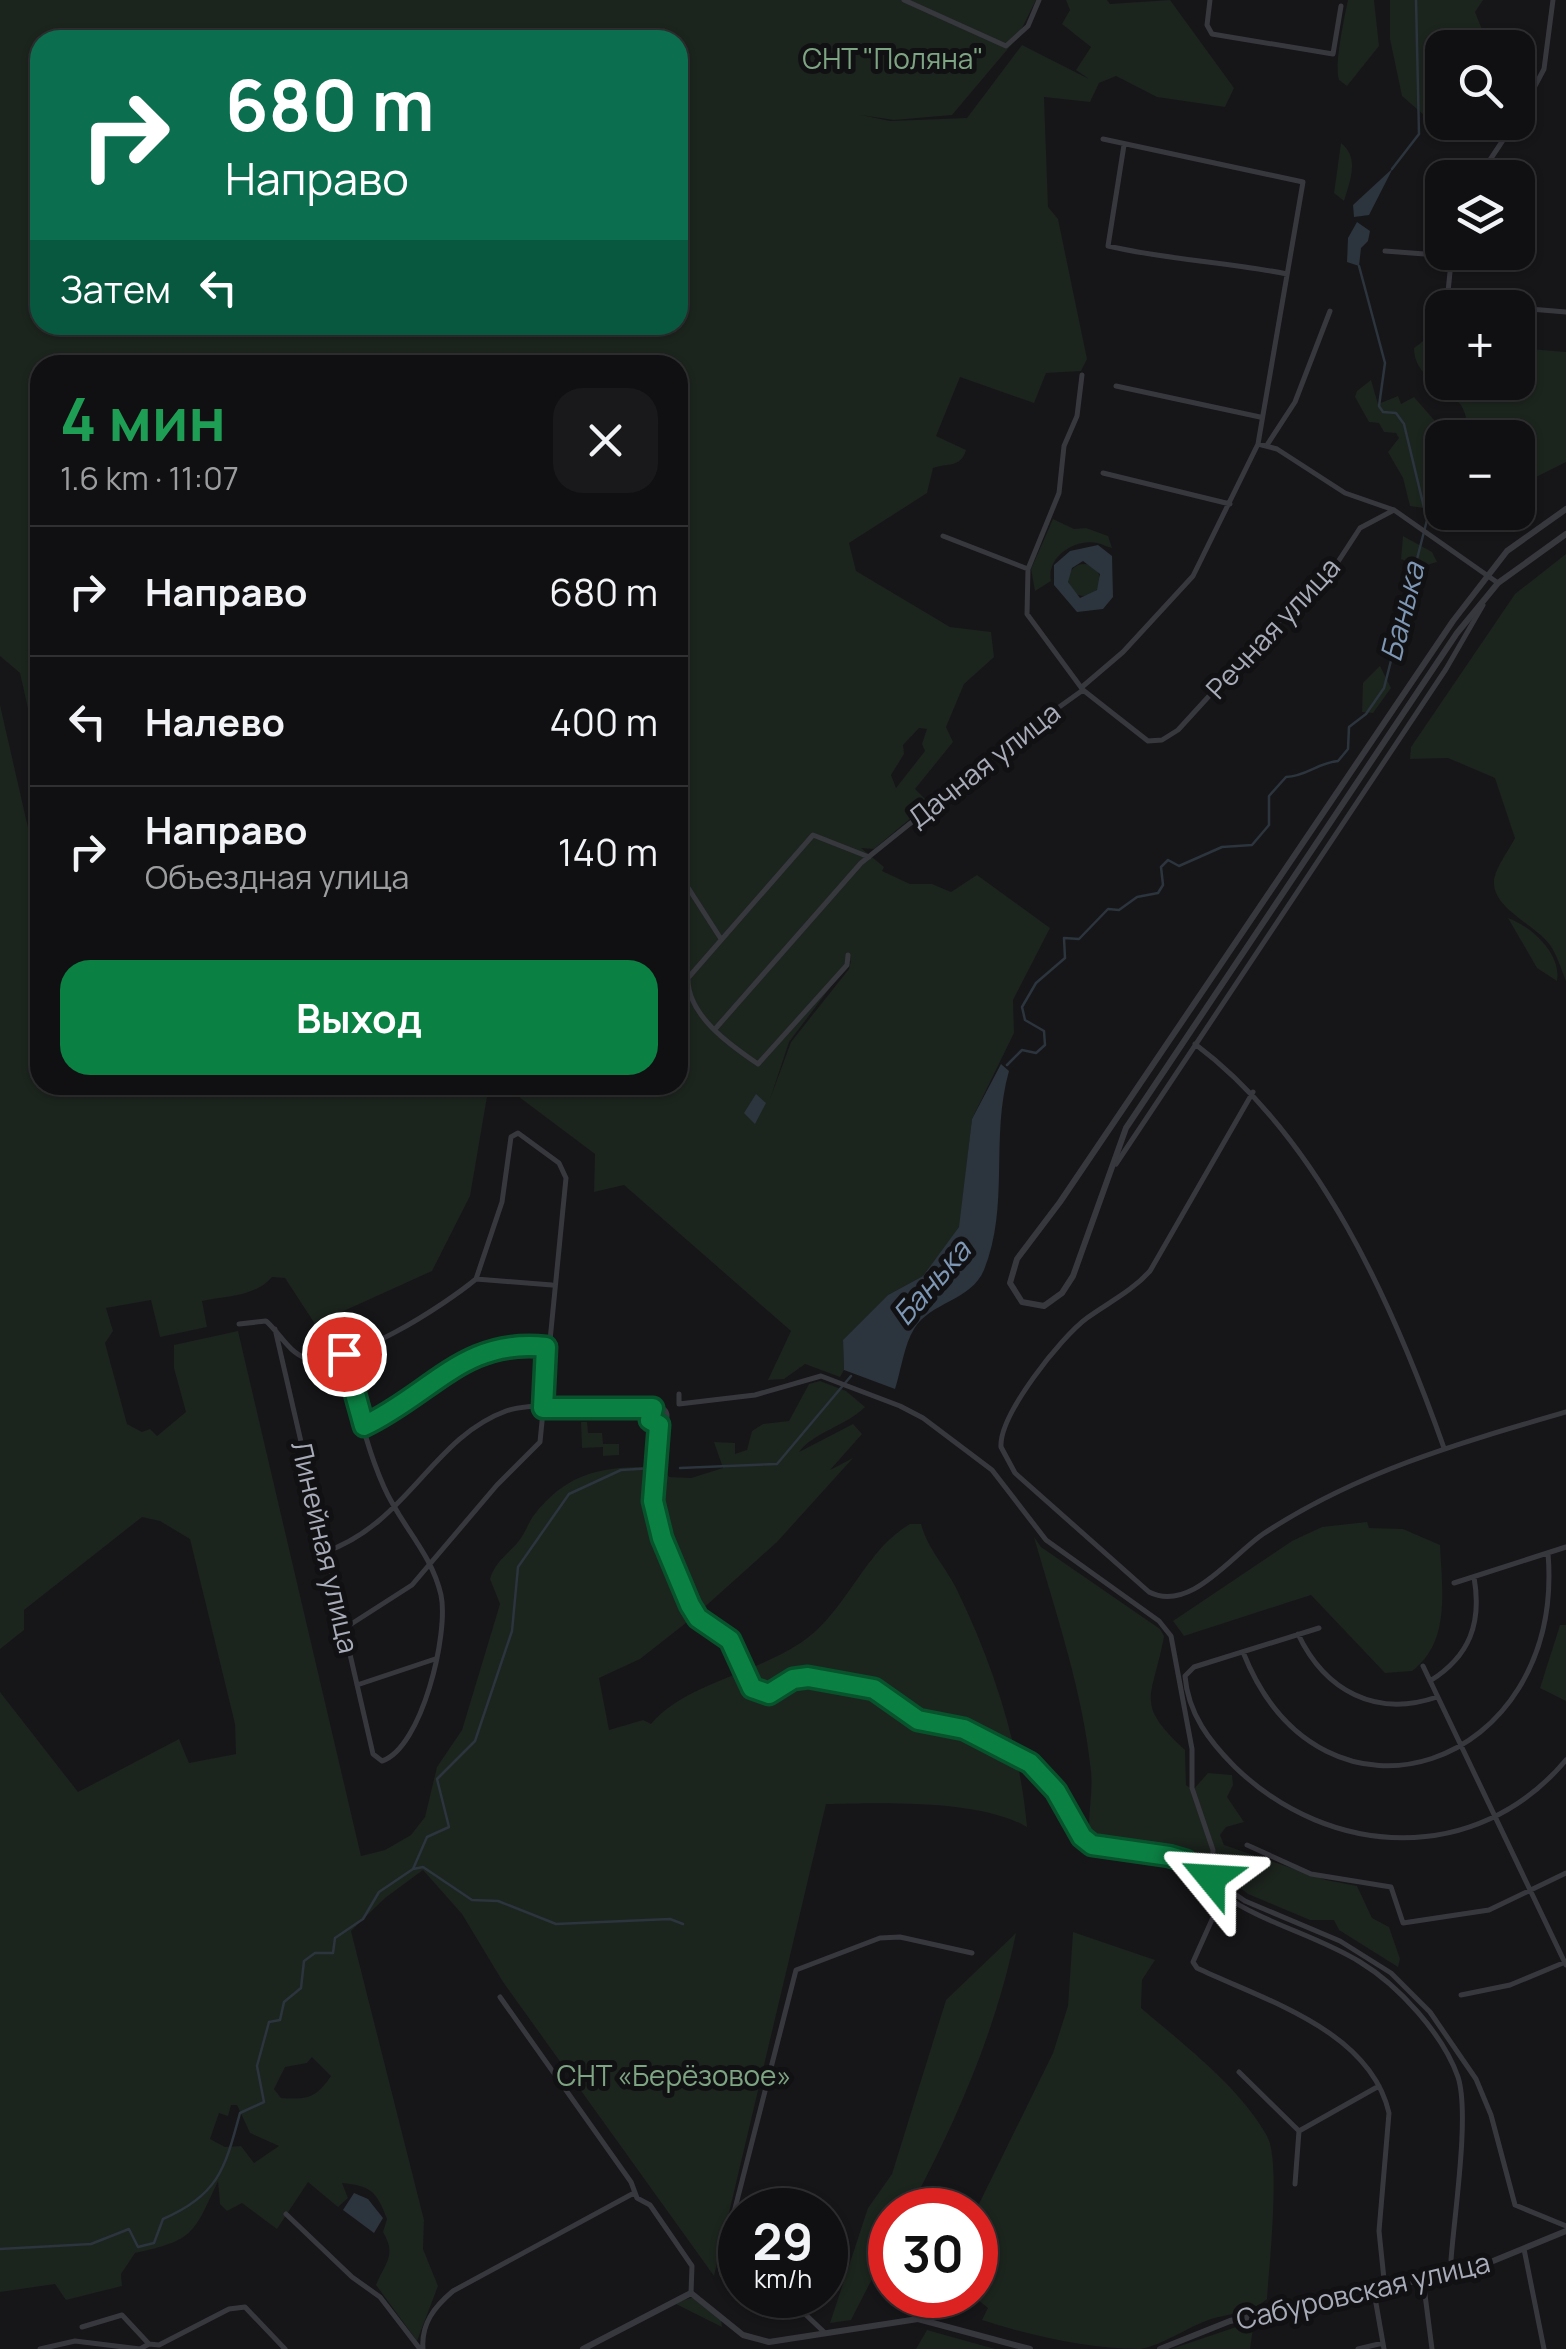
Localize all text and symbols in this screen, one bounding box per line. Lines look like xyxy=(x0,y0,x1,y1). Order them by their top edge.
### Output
map controls xyxy=(1425,30,1535,530)
button: search xyxy=(1425,30,1535,140)
park label: СНТ "Поляна" xyxy=(802,39,984,77)
text: 680 m xyxy=(225,56,434,152)
icon: right xyxy=(60,70,190,200)
text: Направо xyxy=(225,147,409,209)
button: layers xyxy=(1425,160,1535,270)
icon: left xyxy=(191,260,246,315)
text: Затем xyxy=(60,262,171,314)
button: + xyxy=(1425,290,1535,400)
text: 4 мин xyxy=(60,377,226,459)
button: close xyxy=(553,388,658,493)
button: − xyxy=(1425,420,1535,530)
text: 1.6 km · 11:07 xyxy=(60,456,239,500)
street label: Речная улица xyxy=(1197,548,1348,706)
water label: Банька xyxy=(1370,557,1434,665)
icon: right xyxy=(60,564,115,619)
text: Направо xyxy=(145,565,307,617)
text: 680 m xyxy=(549,565,658,617)
street label: Дачная улица xyxy=(899,693,1067,836)
icon: left xyxy=(60,694,115,749)
text: Налево xyxy=(145,695,285,747)
text: 400 m xyxy=(549,695,658,747)
text: Направо xyxy=(145,803,307,855)
icon: right xyxy=(60,824,115,879)
text: 140 m xyxy=(558,825,658,877)
text: Объездная улица xyxy=(145,855,409,899)
button: Выход xyxy=(60,960,658,1075)
water label: Банька xyxy=(883,1230,980,1333)
pin xyxy=(302,1312,387,1397)
icon: arrive xyxy=(317,1327,372,1382)
street label: Линейная улица xyxy=(283,1437,369,1657)
position arrow xyxy=(1159,1826,1263,1930)
park label: СНТ «Берёзовое» xyxy=(557,2056,791,2094)
speed limit sign: 30 xyxy=(868,2188,998,2318)
text: 29 xyxy=(753,2207,813,2275)
street label: Сабуровская улица xyxy=(1232,2242,1493,2338)
text: km/h xyxy=(754,2261,812,2296)

